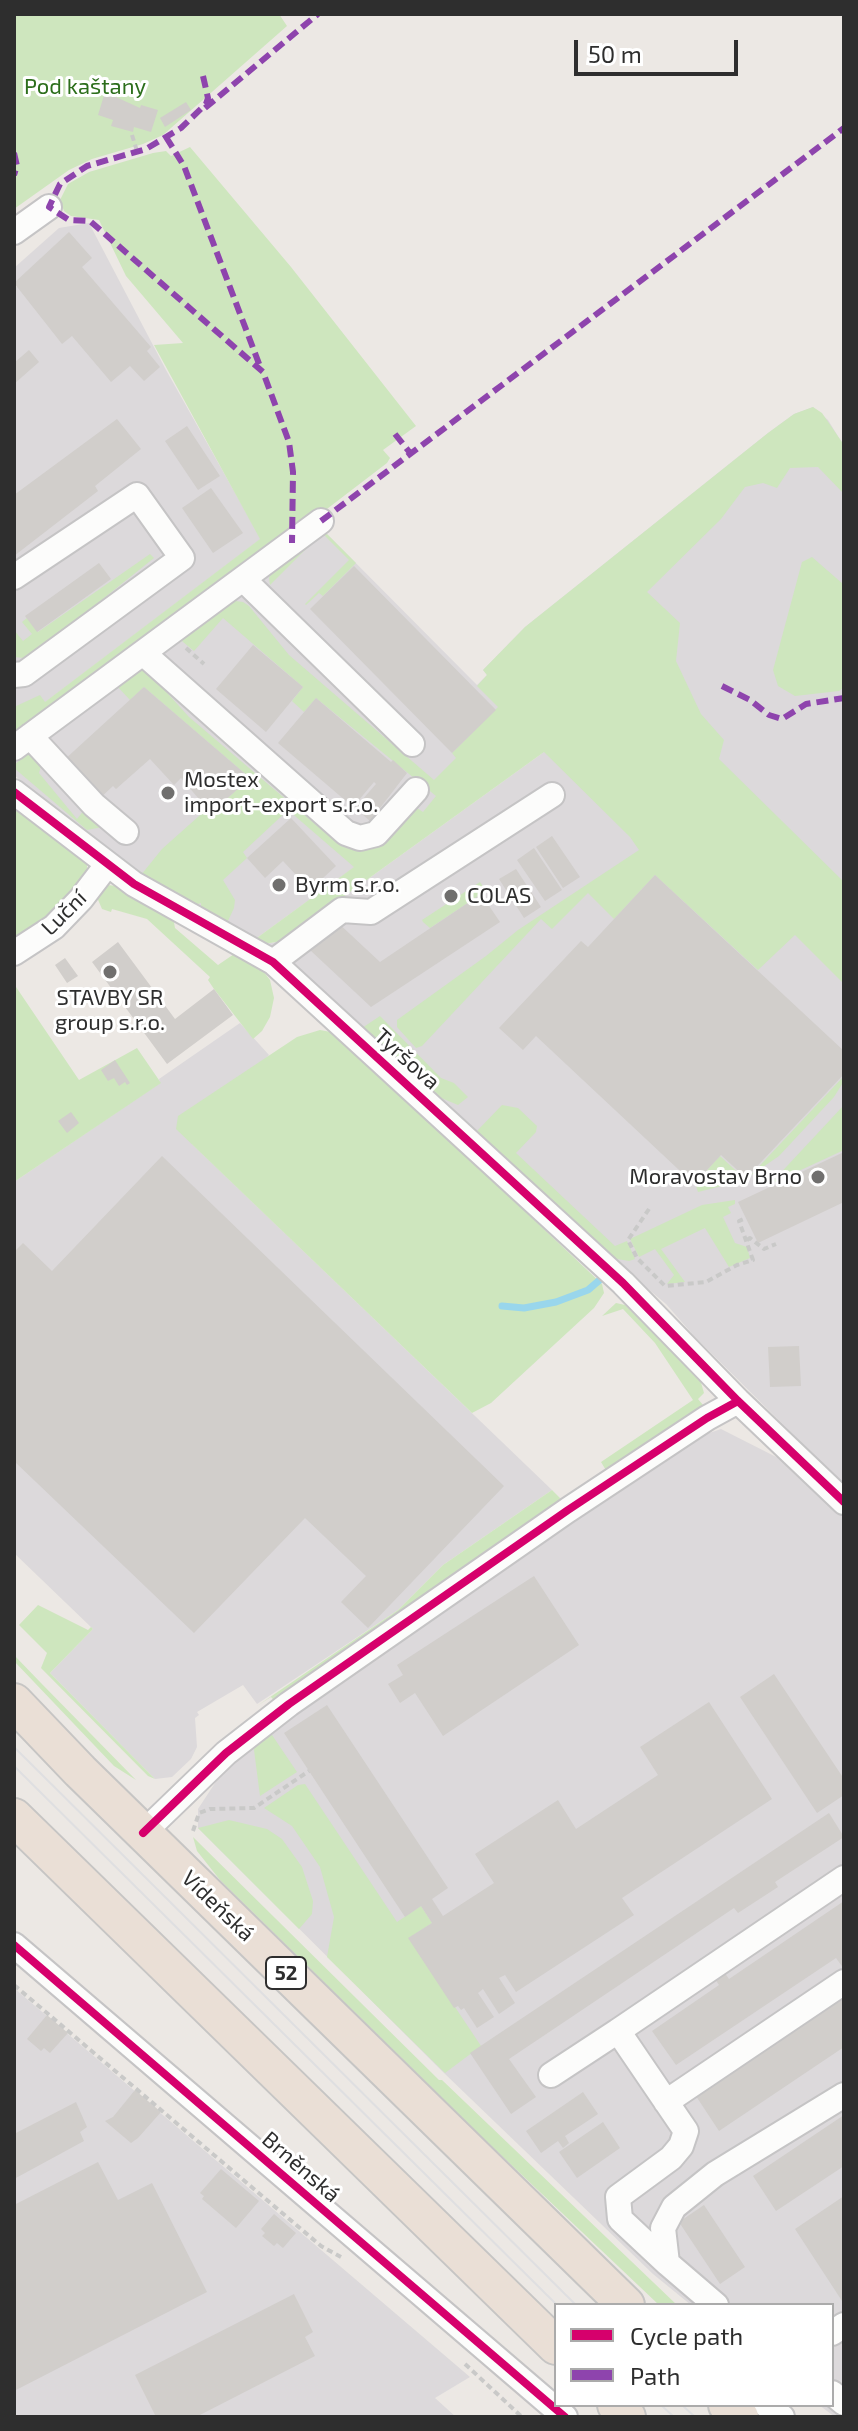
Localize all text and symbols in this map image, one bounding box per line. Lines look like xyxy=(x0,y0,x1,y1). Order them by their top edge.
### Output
scale bar xyxy=(578,24,742,74)
text: 50 m xyxy=(588,39,642,68)
park label: Pod kaštany xyxy=(24,74,146,100)
place label: Mostex import-export s.r.o. xyxy=(184,767,378,818)
marker: Mostex import-export s.r.o. xyxy=(159,784,177,802)
place label: Byrm s.r.o. xyxy=(295,872,400,898)
marker: Byrm s.r.o. xyxy=(270,876,288,894)
place label: COLAS xyxy=(467,883,531,909)
street label: Luční xyxy=(36,885,92,941)
marker: COLAS xyxy=(442,887,460,905)
marker: STAVBY SR group s.r.o. xyxy=(101,963,119,981)
place label: STAVBY SR group s.r.o. xyxy=(55,985,165,1036)
street label: Tyršova xyxy=(369,1023,445,1095)
place label: Moravostav Brno xyxy=(629,1164,802,1190)
marker: Moravostav Brno xyxy=(809,1168,827,1186)
street label: Vídeňská xyxy=(176,1865,260,1947)
road number: 52 xyxy=(266,1957,306,1989)
street label: Brněnská xyxy=(257,2126,345,2208)
legend xyxy=(554,2303,834,2407)
text: Cycle path xyxy=(630,2321,743,2350)
text: Path xyxy=(630,2361,680,2390)

